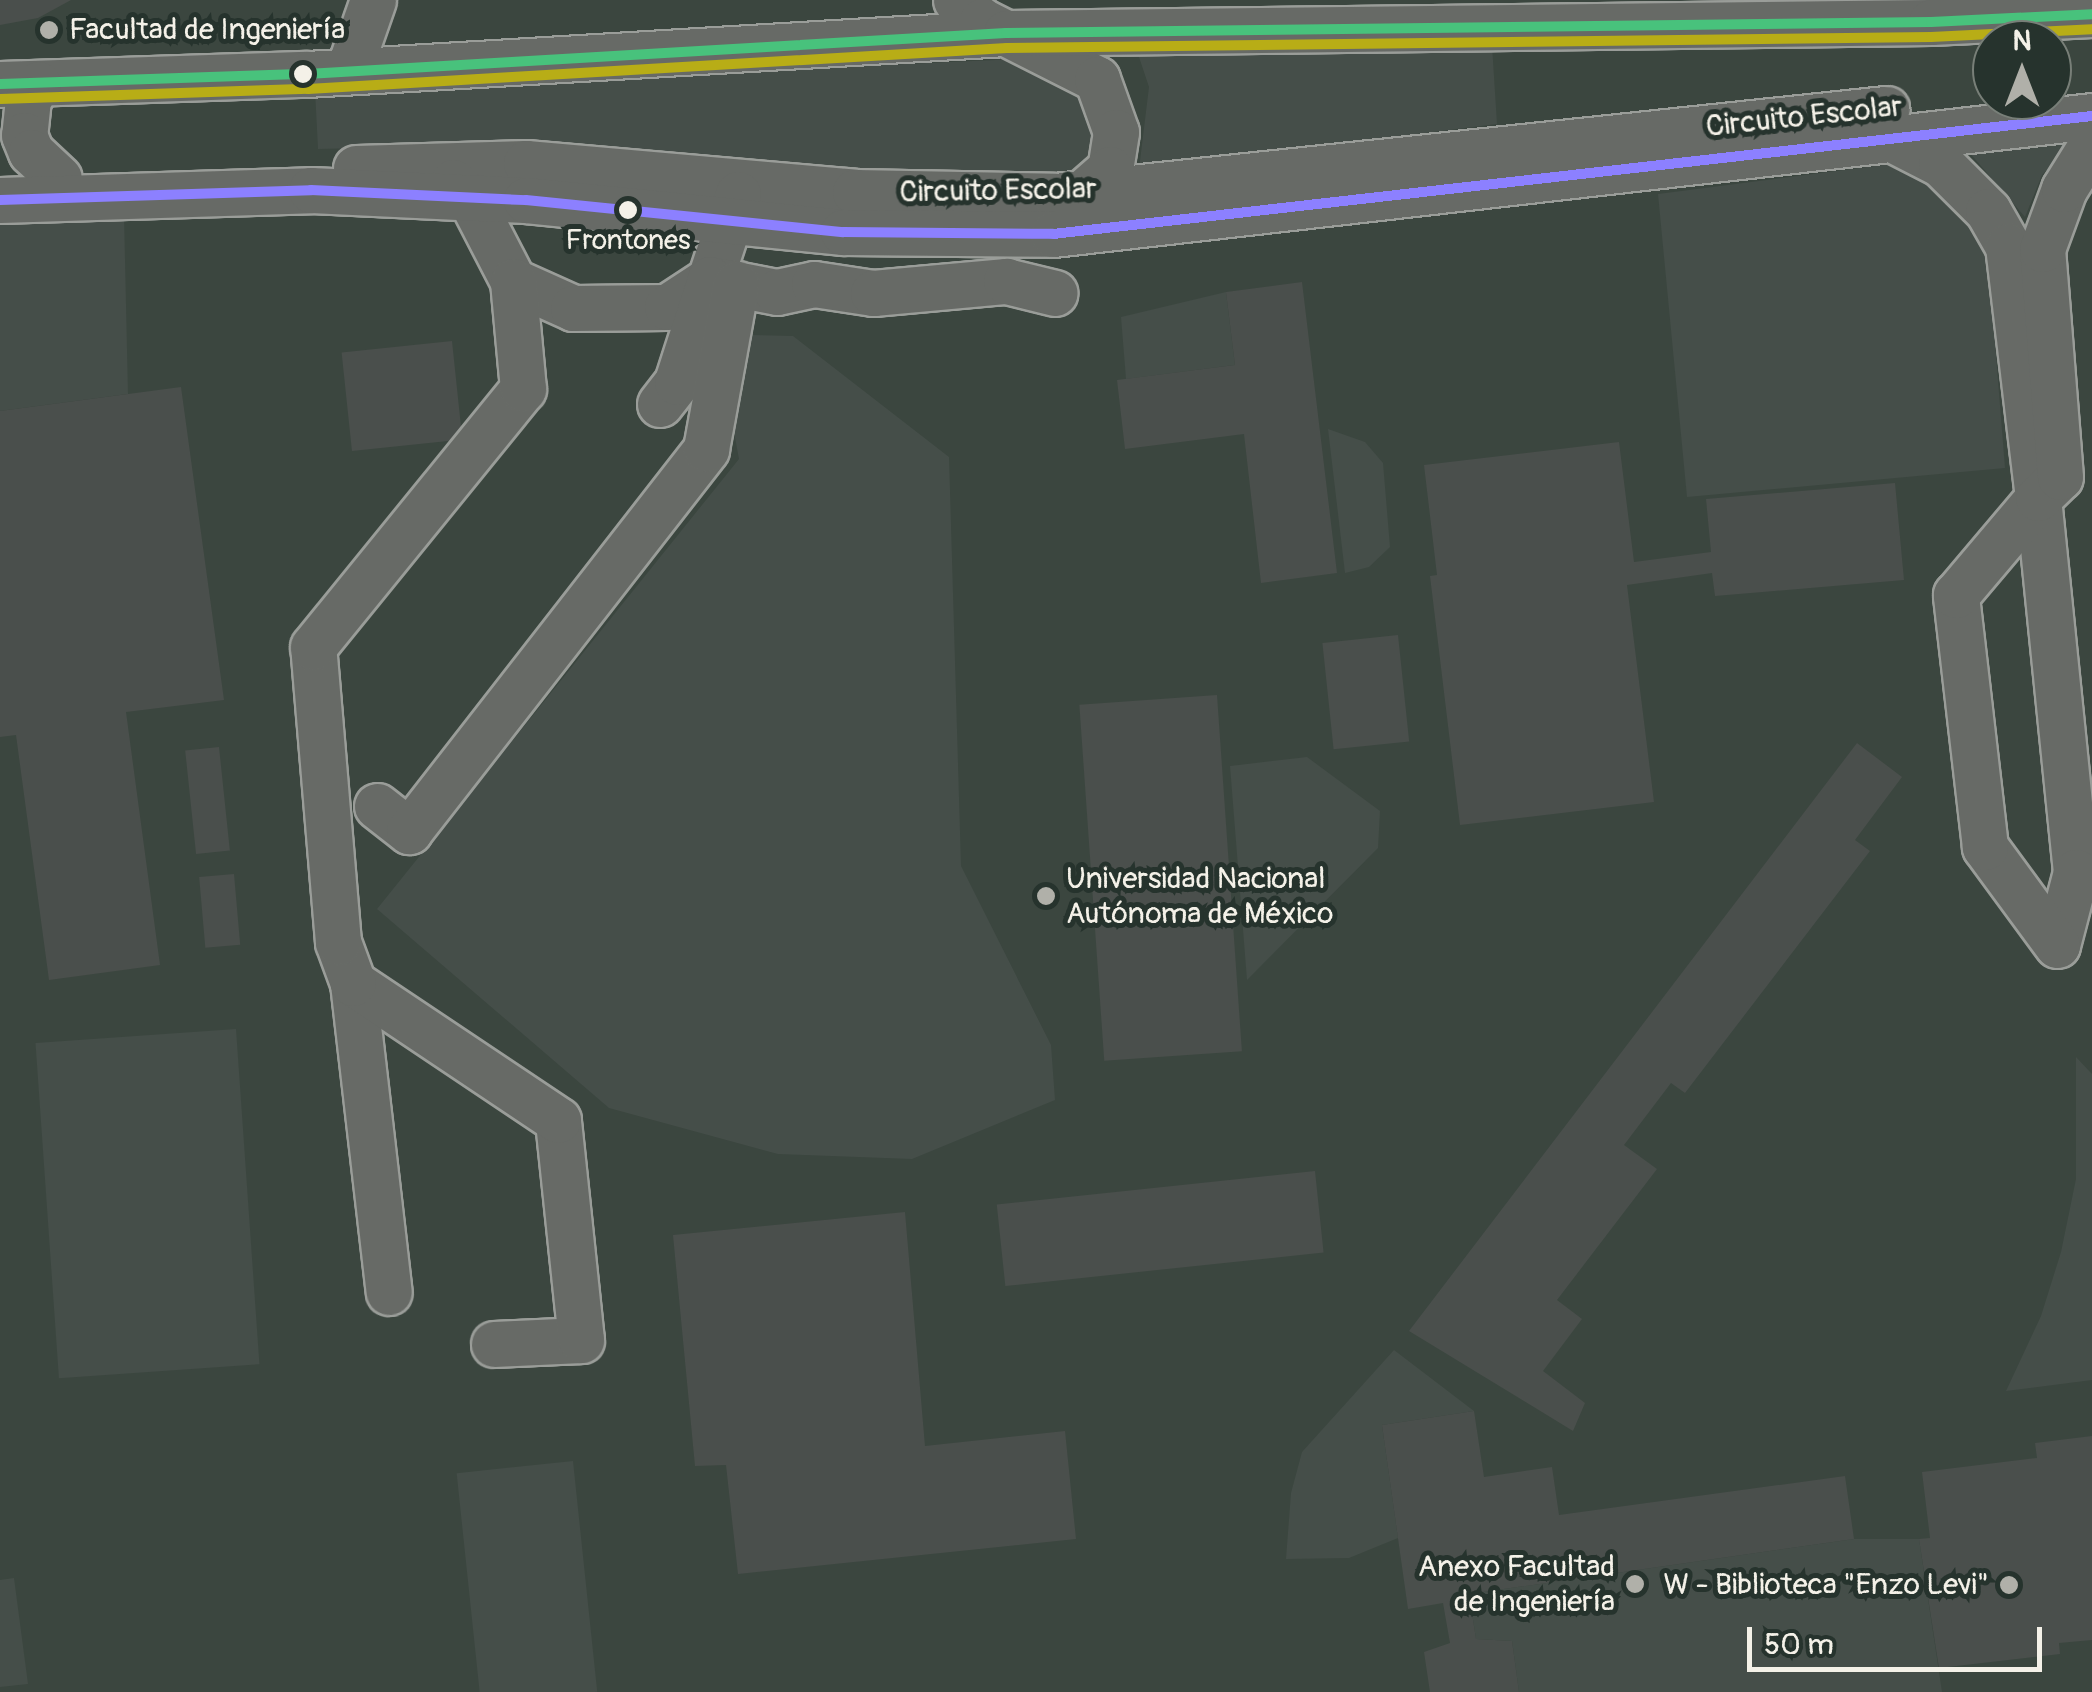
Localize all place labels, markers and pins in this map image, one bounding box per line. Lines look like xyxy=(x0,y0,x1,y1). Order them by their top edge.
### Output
place label: Facultad de Ingeniería xyxy=(69,12,345,48)
marker: Facultad de Ingeniería xyxy=(38,19,60,41)
unlabelled marker xyxy=(293,64,313,84)
marker: Frontones xyxy=(618,200,638,220)
place label: Frontones xyxy=(566,224,690,258)
place label: Universidad Nacional Autónoma de México xyxy=(1066,861,1333,932)
marker: Universidad Nacional Autónoma de México xyxy=(1035,885,1057,907)
place label: Anexo Facultad de Ingeniería xyxy=(1418,1549,1615,1620)
place label: W - Biblioteca "Enzo Levi" xyxy=(1664,1567,1989,1603)
marker: Anexo Facultad de Ingeniería xyxy=(1624,1573,1646,1595)
marker: W - Biblioteca "Enzo Levi" xyxy=(1998,1574,2020,1596)

